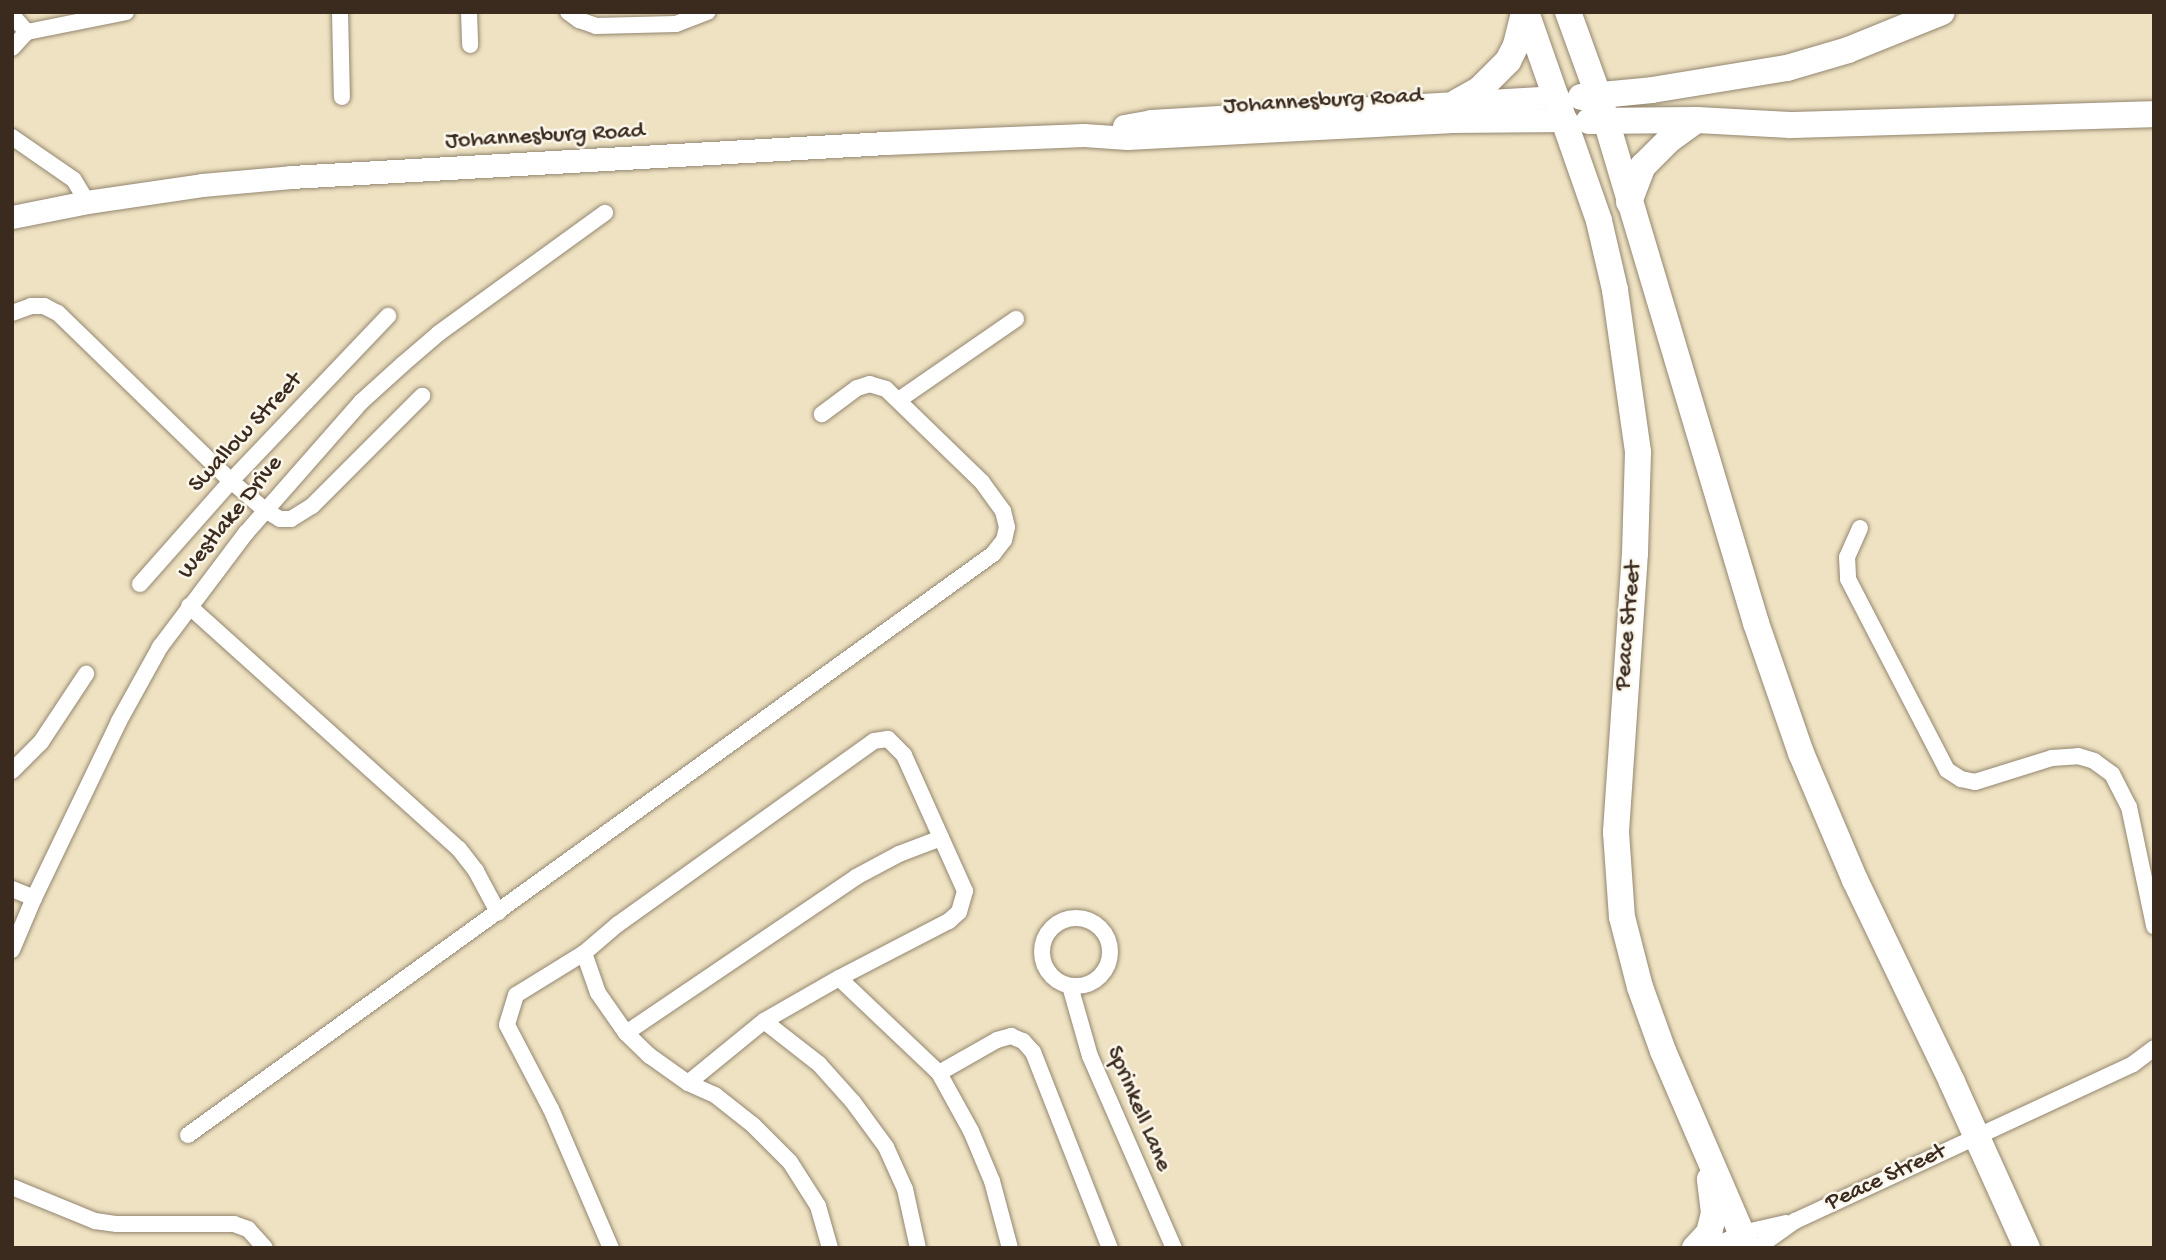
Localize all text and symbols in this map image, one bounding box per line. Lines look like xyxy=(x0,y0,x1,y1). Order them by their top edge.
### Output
street label: Johannesburg Road xyxy=(1223,82,1423,122)
street label: Johannesburg Road xyxy=(445,117,645,157)
street label: Swallow Street xyxy=(183,367,309,499)
street label: Westlake Drive xyxy=(172,450,290,586)
street label: Peace Street xyxy=(1609,560,1649,692)
street label: Sprinkell Lane xyxy=(1099,1042,1177,1176)
street label: Peace Street xyxy=(1821,1138,1951,1218)

